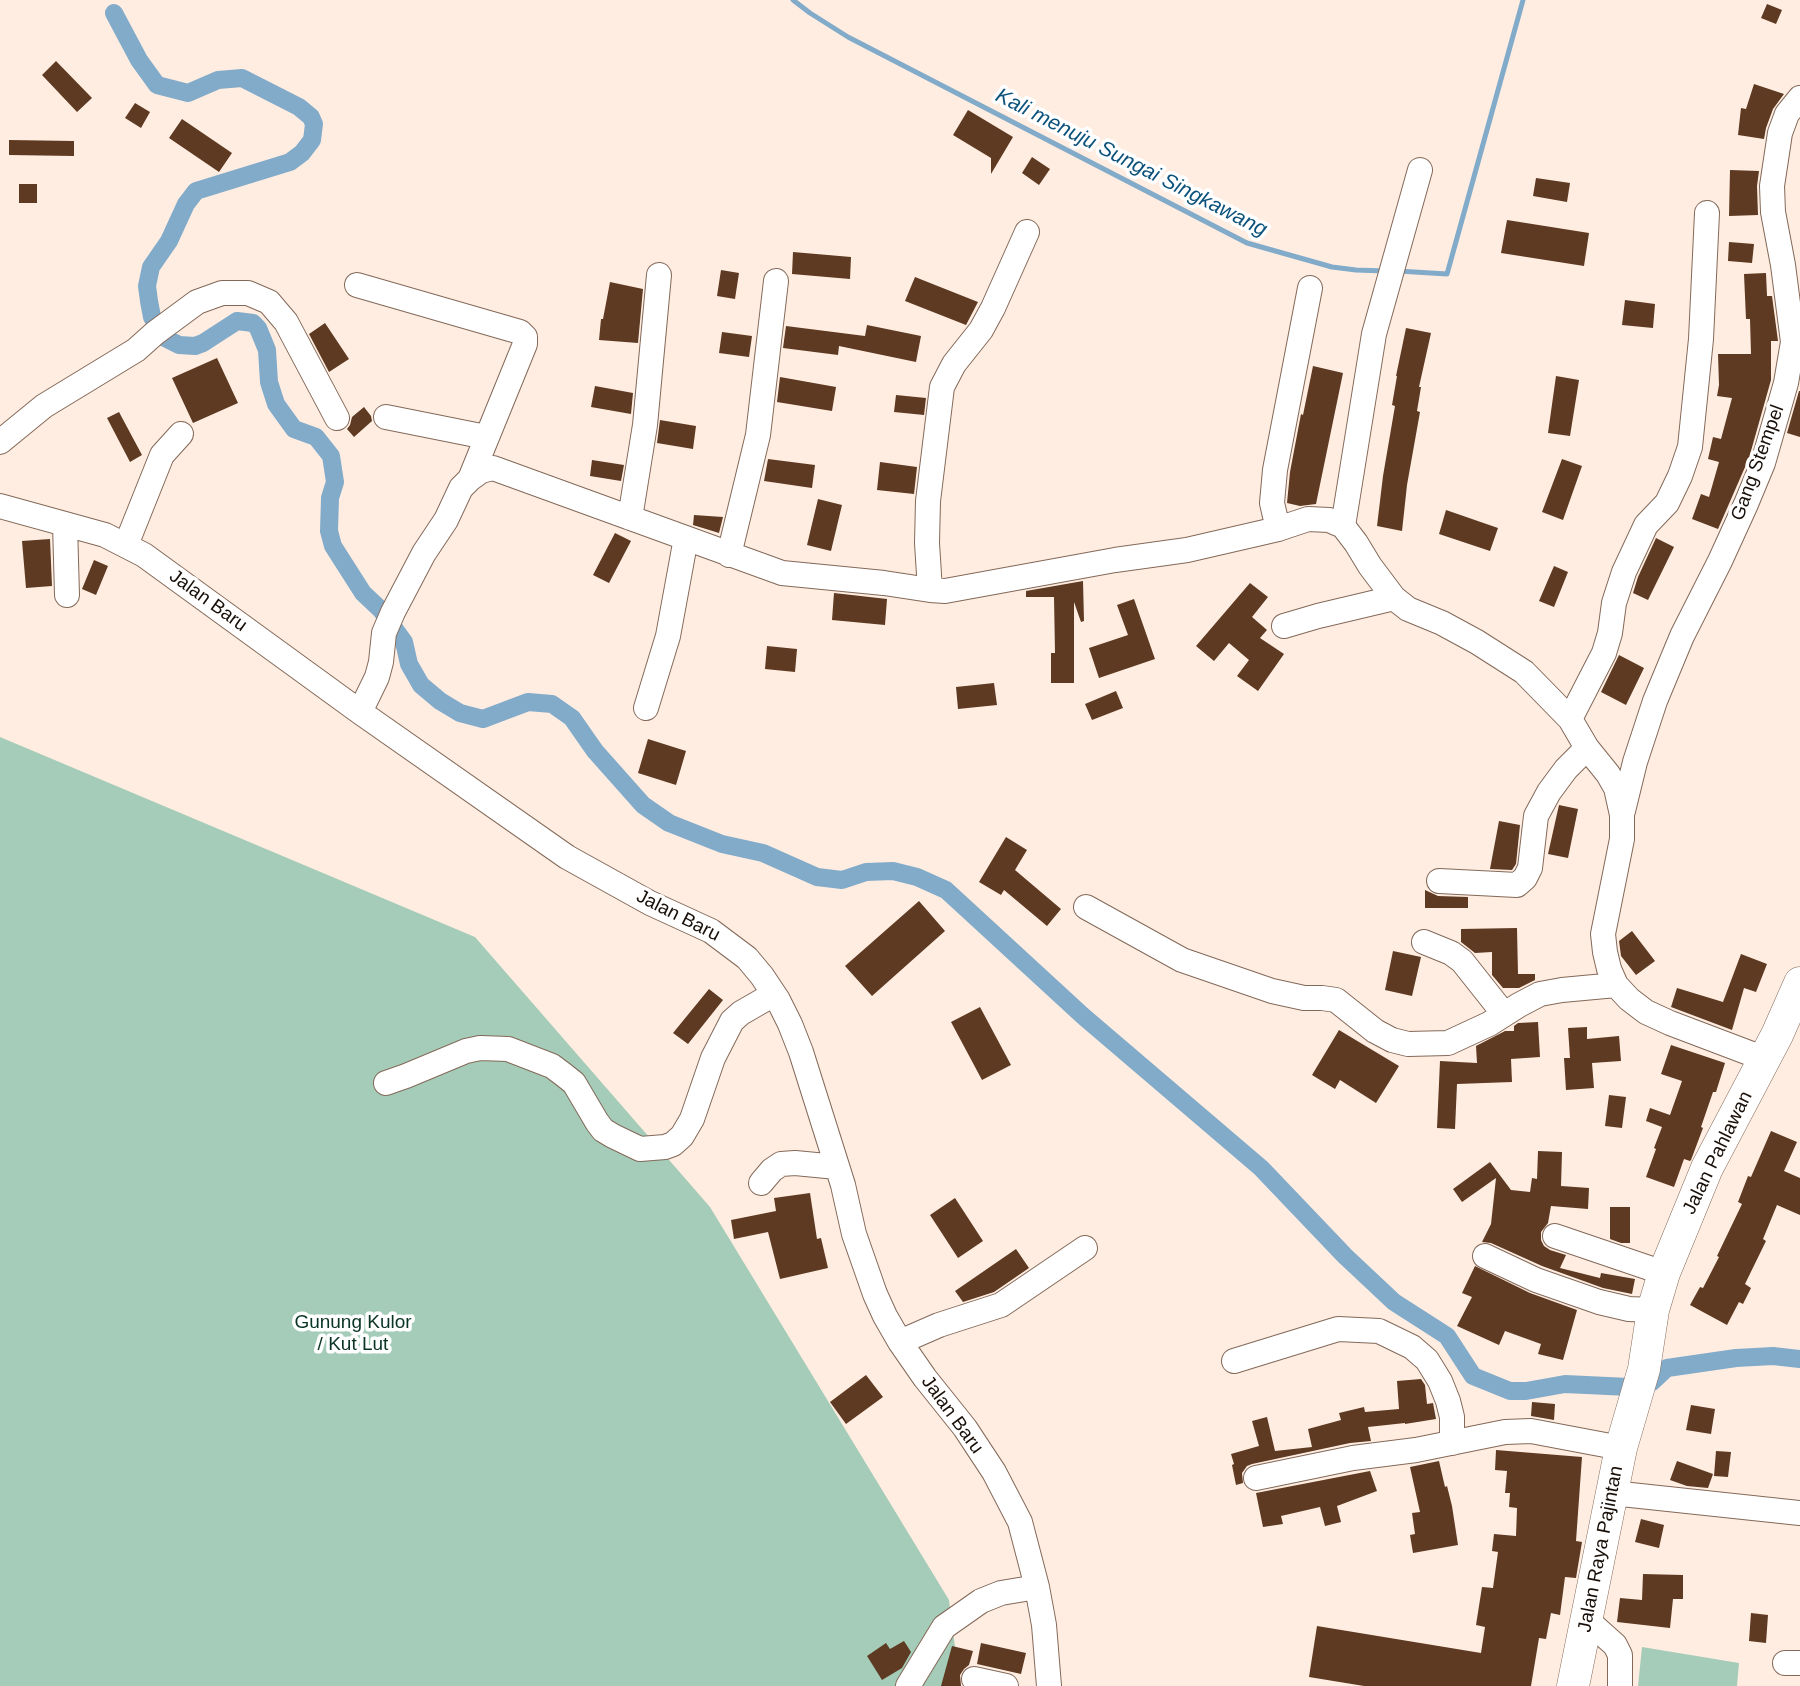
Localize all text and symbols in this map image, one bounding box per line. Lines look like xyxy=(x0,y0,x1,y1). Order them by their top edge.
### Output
water label: Kali menuju Sungai Singkawang xyxy=(991,83,1271,243)
street label: Gang Stempel xyxy=(1727,402,1789,524)
street label: Jalan Baru xyxy=(165,565,251,637)
street label: Jalan Baru xyxy=(632,885,724,947)
street label: Jalan Pahlawan xyxy=(1678,1088,1758,1218)
park label: Gunung Kulor / Kut Lut xyxy=(294,1312,412,1356)
street label: Jalan Baru xyxy=(916,1372,988,1458)
street label: Jalan Raya Pajintan xyxy=(1574,1464,1628,1634)

